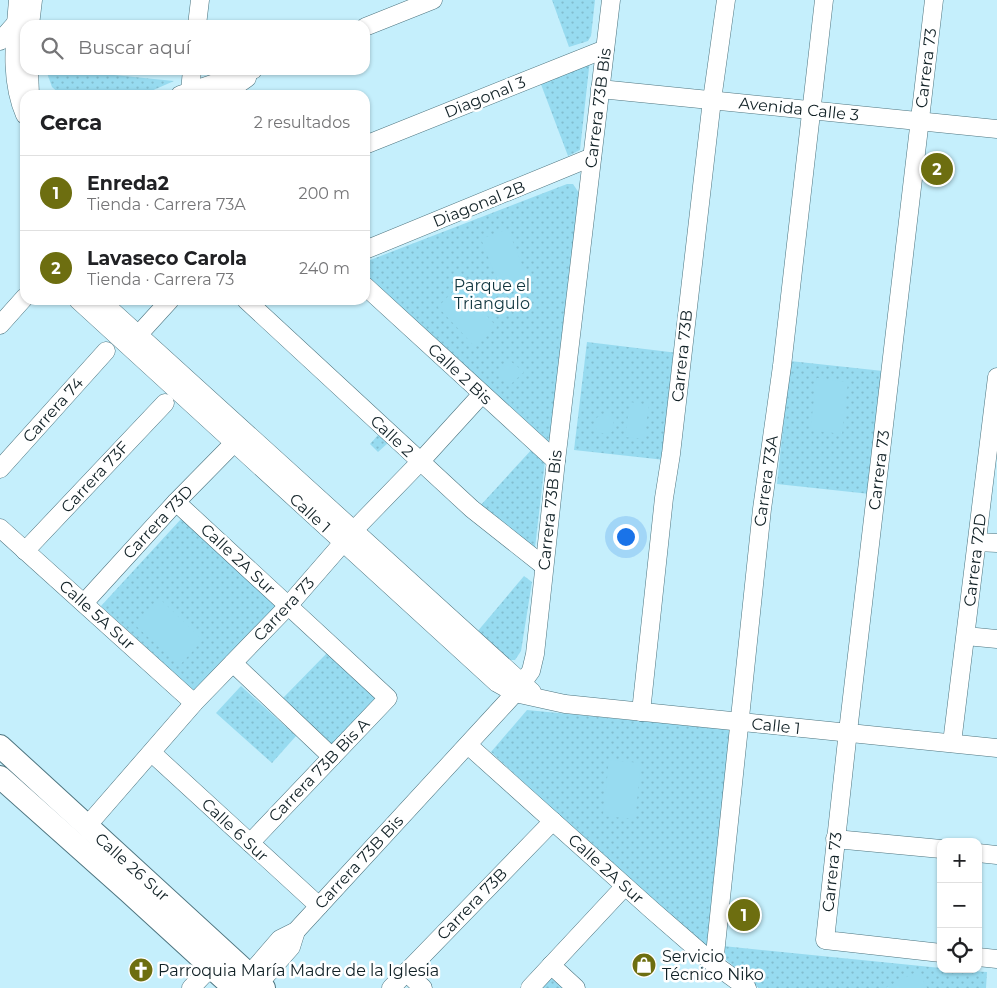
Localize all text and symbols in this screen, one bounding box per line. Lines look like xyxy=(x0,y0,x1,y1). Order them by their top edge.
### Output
search box xyxy=(20,20,370,75)
street label: Carrera 73 xyxy=(912,27,940,109)
icon: search xyxy=(38,34,66,62)
text: Buscar aquí xyxy=(78,36,191,59)
street label: Carrera 73B Bis xyxy=(581,47,615,169)
street label: Diagonal 3 xyxy=(442,72,528,122)
street label: Avenida Calle 3 xyxy=(738,93,860,125)
text: Cerca xyxy=(40,110,102,135)
text: 2 resultados xyxy=(254,113,350,132)
pin: 2 xyxy=(921,150,953,188)
text: Enreda2 xyxy=(87,172,169,195)
street label: Diagonal 2B xyxy=(430,177,528,231)
text: 1 xyxy=(53,184,59,203)
text: 200 m xyxy=(299,184,350,203)
text: Tienda · Carrera 73A xyxy=(87,195,246,214)
text: Lavaseco Carola xyxy=(87,247,247,270)
text: 2 xyxy=(51,259,61,278)
text: 240 m xyxy=(299,259,350,278)
text: Tienda · Carrera 73 xyxy=(87,270,234,289)
park label: Parque el Triangulo xyxy=(454,276,530,313)
street label: Carrera 73B xyxy=(668,309,696,403)
street label: Calle 2 Bis xyxy=(424,340,496,409)
street label: Carrera 74 xyxy=(19,373,88,447)
street label: Calle 2 xyxy=(366,411,418,461)
street label: Carrera 73 xyxy=(865,429,893,511)
street label: Carrera 73A xyxy=(750,434,782,528)
street label: Carrera 73F xyxy=(57,437,133,517)
street label: Carrera 73B Bis xyxy=(534,449,566,571)
street label: Carrera 73D xyxy=(119,481,197,563)
street label: Calle 1 xyxy=(286,489,334,537)
street label: Carrera 72D xyxy=(960,512,990,608)
street label: Calle 2A Sur xyxy=(197,520,279,598)
your location xyxy=(613,524,639,550)
street label: Carrera 73 xyxy=(250,573,318,645)
street label: Calle 5A Sur xyxy=(55,576,139,654)
street label: Carrera 73B Bis A xyxy=(265,714,374,826)
street label: Calle 1 xyxy=(751,714,801,738)
street label: Calle 6 Sur xyxy=(198,794,272,866)
street label: Carrera 73B Bis xyxy=(311,811,407,913)
street label: Calle 26 Sur xyxy=(91,829,173,905)
street label: Calle 2A Sur xyxy=(564,830,648,908)
street label: Carrera 73 xyxy=(818,831,846,913)
map controls xyxy=(937,838,982,973)
button: + xyxy=(937,838,982,883)
street label: Carrera 73B xyxy=(433,864,511,944)
button: − xyxy=(937,883,982,928)
pin: 1 xyxy=(728,896,760,934)
button: locate xyxy=(937,928,982,973)
place label: Servicio Técnico Niko xyxy=(662,947,764,984)
shop icon: Servicio Técnico Niko xyxy=(631,952,657,978)
church icon: Parroquia María Madre de la Iglesia xyxy=(128,957,154,983)
place label: Parroquia María Madre de la Iglesia xyxy=(158,961,439,980)

